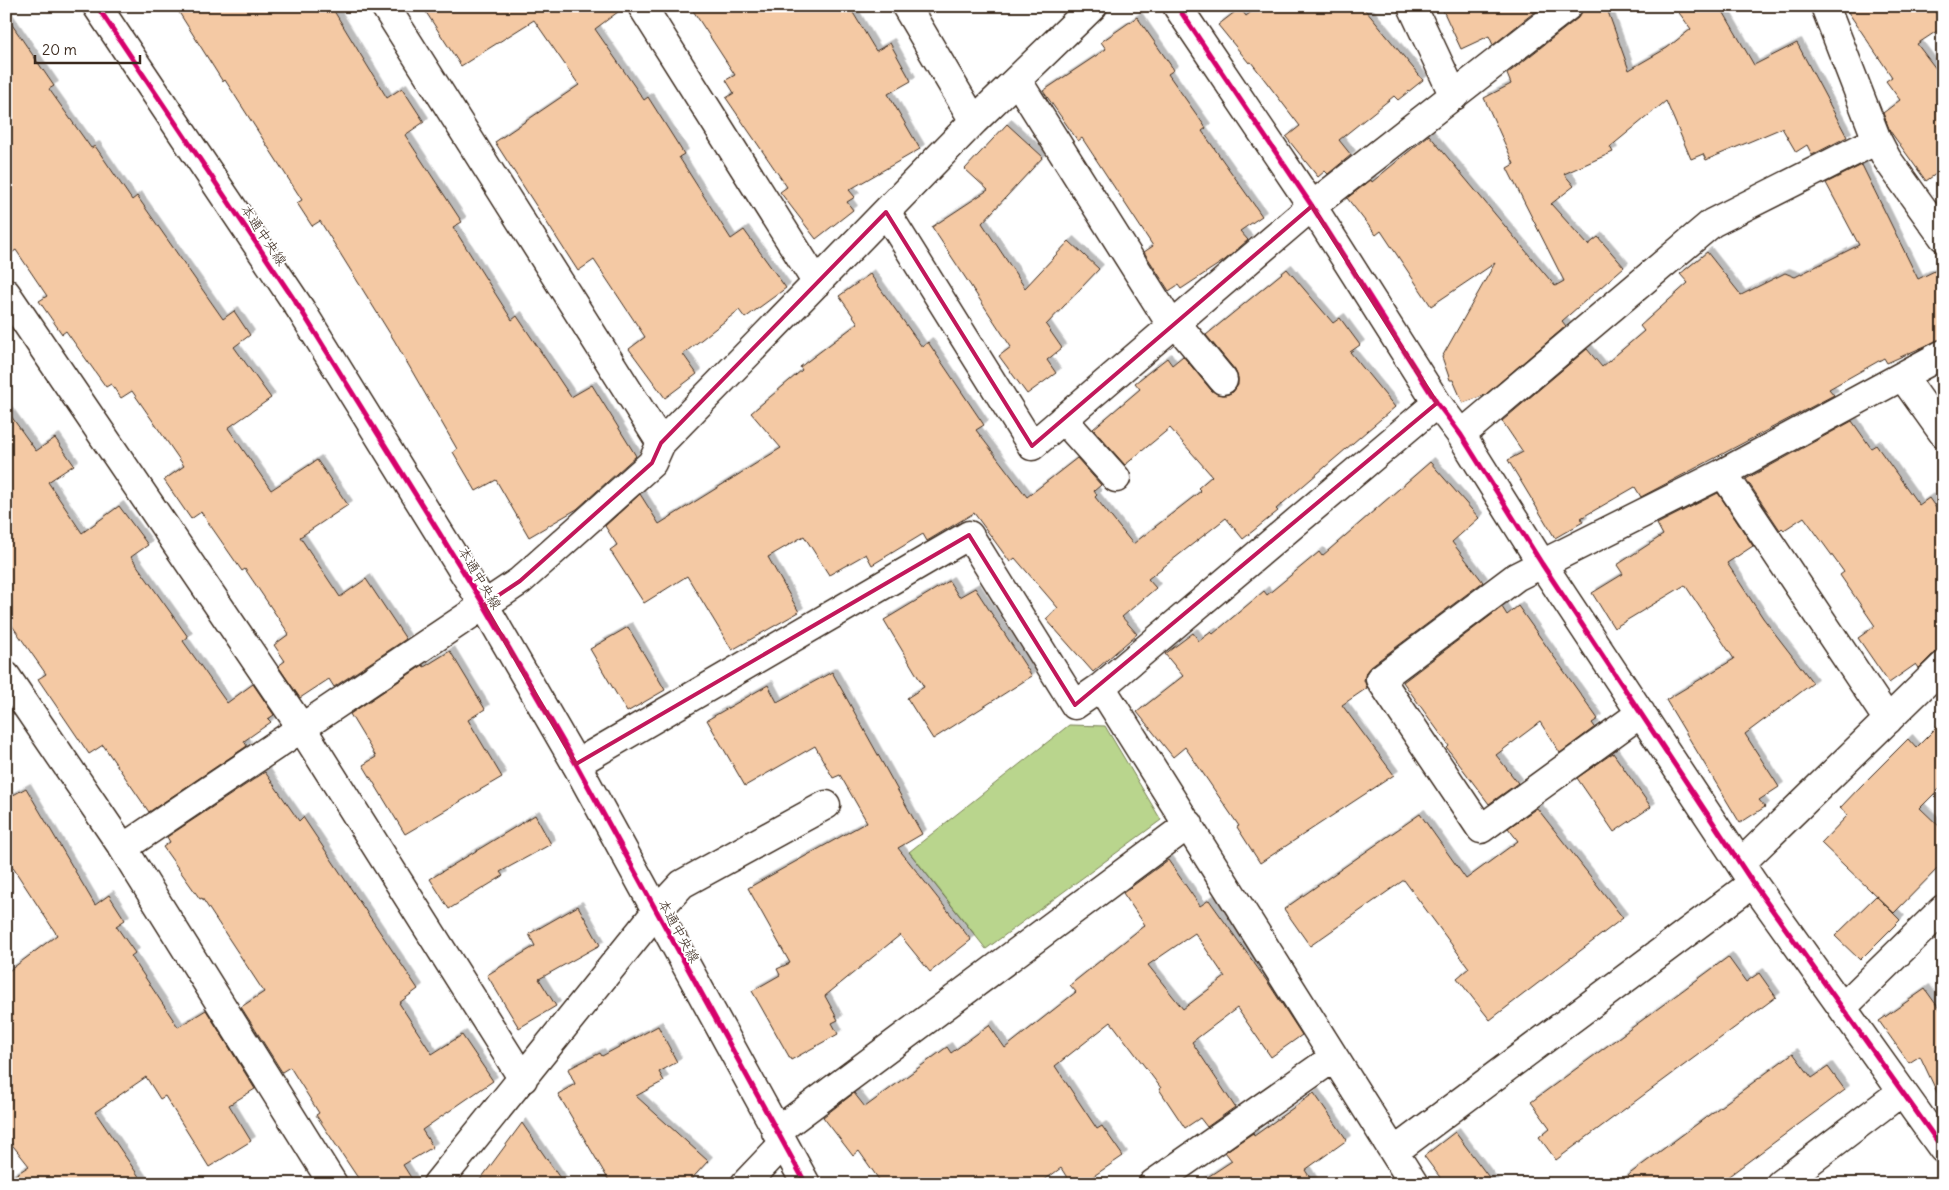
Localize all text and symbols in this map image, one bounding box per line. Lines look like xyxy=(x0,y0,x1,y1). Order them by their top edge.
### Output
scale bar xyxy=(35,32,140,64)
text: 20 m xyxy=(42,40,77,59)
street label: 本通中央線 xyxy=(237,201,291,269)
street label: 本通中央線 xyxy=(454,543,506,613)
street label: 本通中央線 xyxy=(654,896,704,966)

